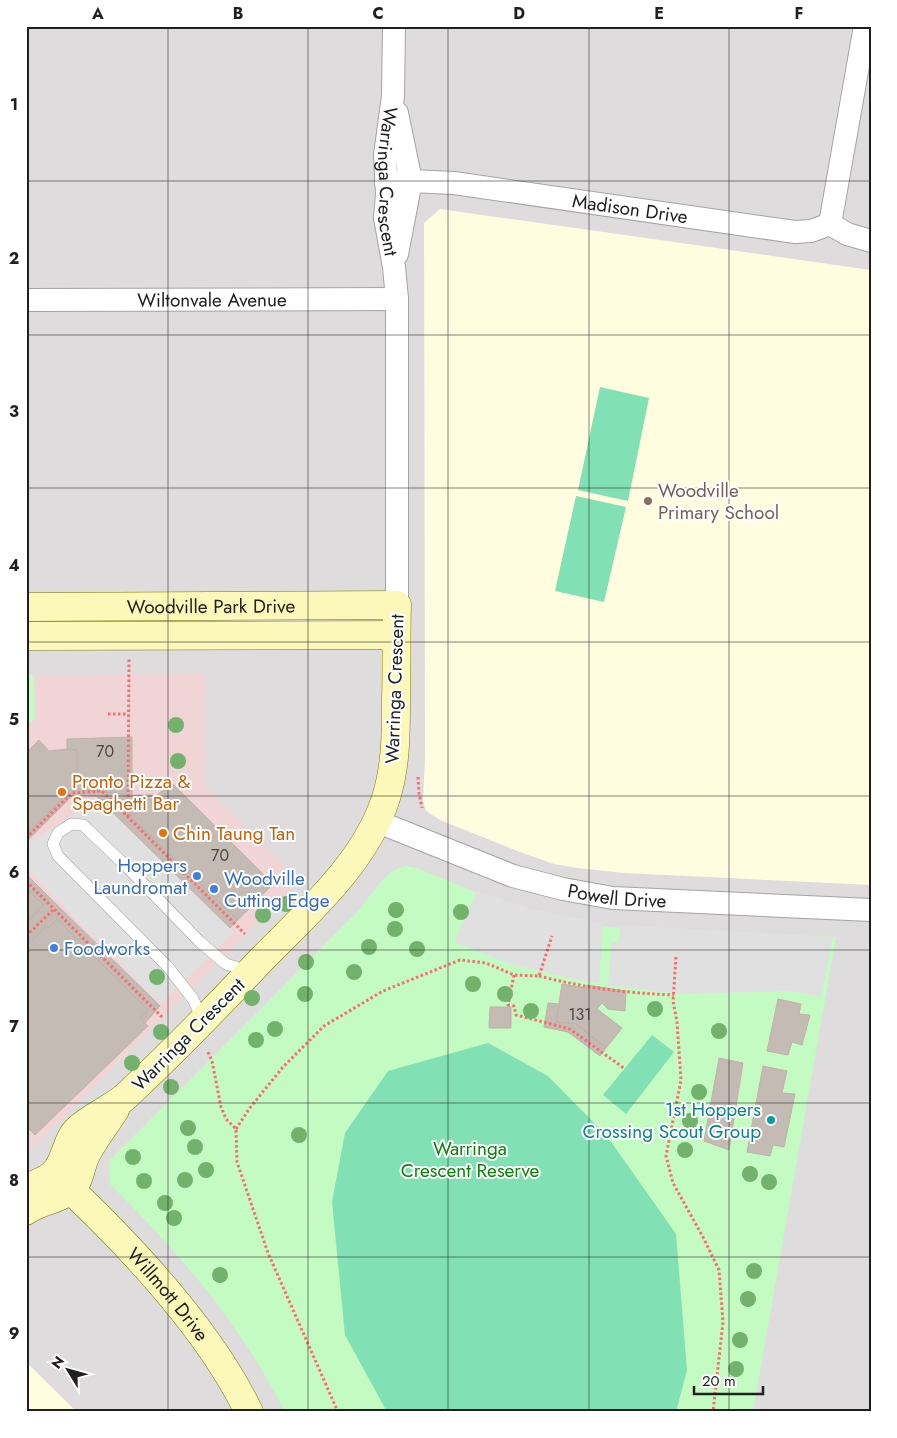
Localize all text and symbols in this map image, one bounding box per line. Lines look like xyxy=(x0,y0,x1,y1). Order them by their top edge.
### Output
text: A xyxy=(91,2,104,25)
text: B xyxy=(233,2,243,25)
text: C xyxy=(372,2,384,25)
text: D xyxy=(513,2,525,25)
text: E xyxy=(654,2,664,25)
text: F xyxy=(795,2,803,25)
text: 1 xyxy=(10,93,18,116)
street label: Warringa Crescent xyxy=(371,105,405,259)
street label: Madison Drive xyxy=(571,187,690,230)
text: 2 xyxy=(9,247,19,270)
street label: Wiltonvale Avenue xyxy=(137,286,287,314)
text: 3 xyxy=(9,400,19,423)
place label: Woodville Primary School xyxy=(658,477,779,526)
marker: Woodville Primary School xyxy=(642,495,654,507)
text: 4 xyxy=(8,554,20,577)
street label: Woodville Park Drive xyxy=(127,593,295,620)
street label: Warringa Crescent xyxy=(378,613,411,764)
text: 5 xyxy=(9,708,19,731)
house number: 70 xyxy=(96,740,114,763)
place label: Pronto Pizza & Spaghetti Bar xyxy=(72,768,190,817)
marker: Pronto Pizza & Spaghetti Bar xyxy=(56,786,68,798)
place label: Chin Taung Tan xyxy=(173,820,295,847)
marker: Chin Taung Tan xyxy=(157,827,169,839)
house number: 70 xyxy=(211,844,229,867)
place label: Hoppers Laundromat xyxy=(93,852,187,901)
text: 6 xyxy=(9,861,19,884)
place label: Woodville Cutting Edge xyxy=(224,865,330,914)
marker: Hoppers Laundromat xyxy=(191,870,203,882)
street label: Powell Drive xyxy=(566,877,667,914)
marker: Woodville Cutting Edge xyxy=(208,883,220,895)
place label: Foodworks xyxy=(64,935,150,962)
marker: Foodworks xyxy=(48,942,60,954)
street label: Warringa Crescent xyxy=(126,972,251,1097)
house number: 131 xyxy=(568,1003,592,1026)
text: 7 xyxy=(9,1015,19,1038)
place label: 1st Hoppers Crossing Scout Group xyxy=(582,1096,761,1145)
marker: 1st Hoppers Crossing Scout Group xyxy=(765,1114,777,1126)
park label: Warringa Crescent Reserve xyxy=(401,1135,540,1184)
text: 8 xyxy=(9,1169,19,1192)
street label: Willmott Drive xyxy=(121,1242,215,1347)
text: 9 xyxy=(9,1322,19,1345)
north arrow xyxy=(42,1346,92,1396)
text: N xyxy=(46,1352,69,1373)
scale bar xyxy=(694,1363,763,1395)
text: 20 m xyxy=(702,1370,736,1392)

